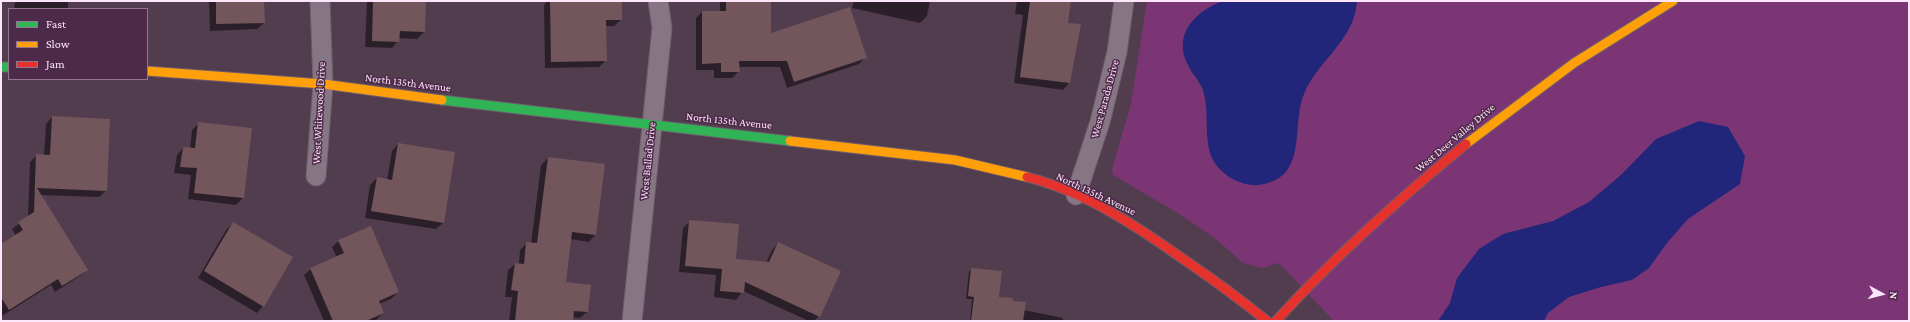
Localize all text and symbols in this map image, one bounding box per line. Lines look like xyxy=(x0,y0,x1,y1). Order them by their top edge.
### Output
legend xyxy=(8,8,148,80)
text: Fast xyxy=(46,17,66,31)
text: Slow xyxy=(46,37,70,51)
text: Jam xyxy=(46,57,65,71)
street label: West Parada Drive xyxy=(1088,58,1122,140)
street label: West Whitewood Drive xyxy=(310,62,328,164)
street label: North 135th Avenue xyxy=(364,71,452,95)
street label: West Deer Valley Drive xyxy=(1412,101,1498,175)
street label: North 135th Avenue xyxy=(685,110,773,132)
street label: West Ballad Drive xyxy=(637,121,659,201)
street label: North 135th Avenue xyxy=(1054,170,1138,218)
north arrow xyxy=(1862,274,1902,314)
text: N xyxy=(1887,291,1900,300)

